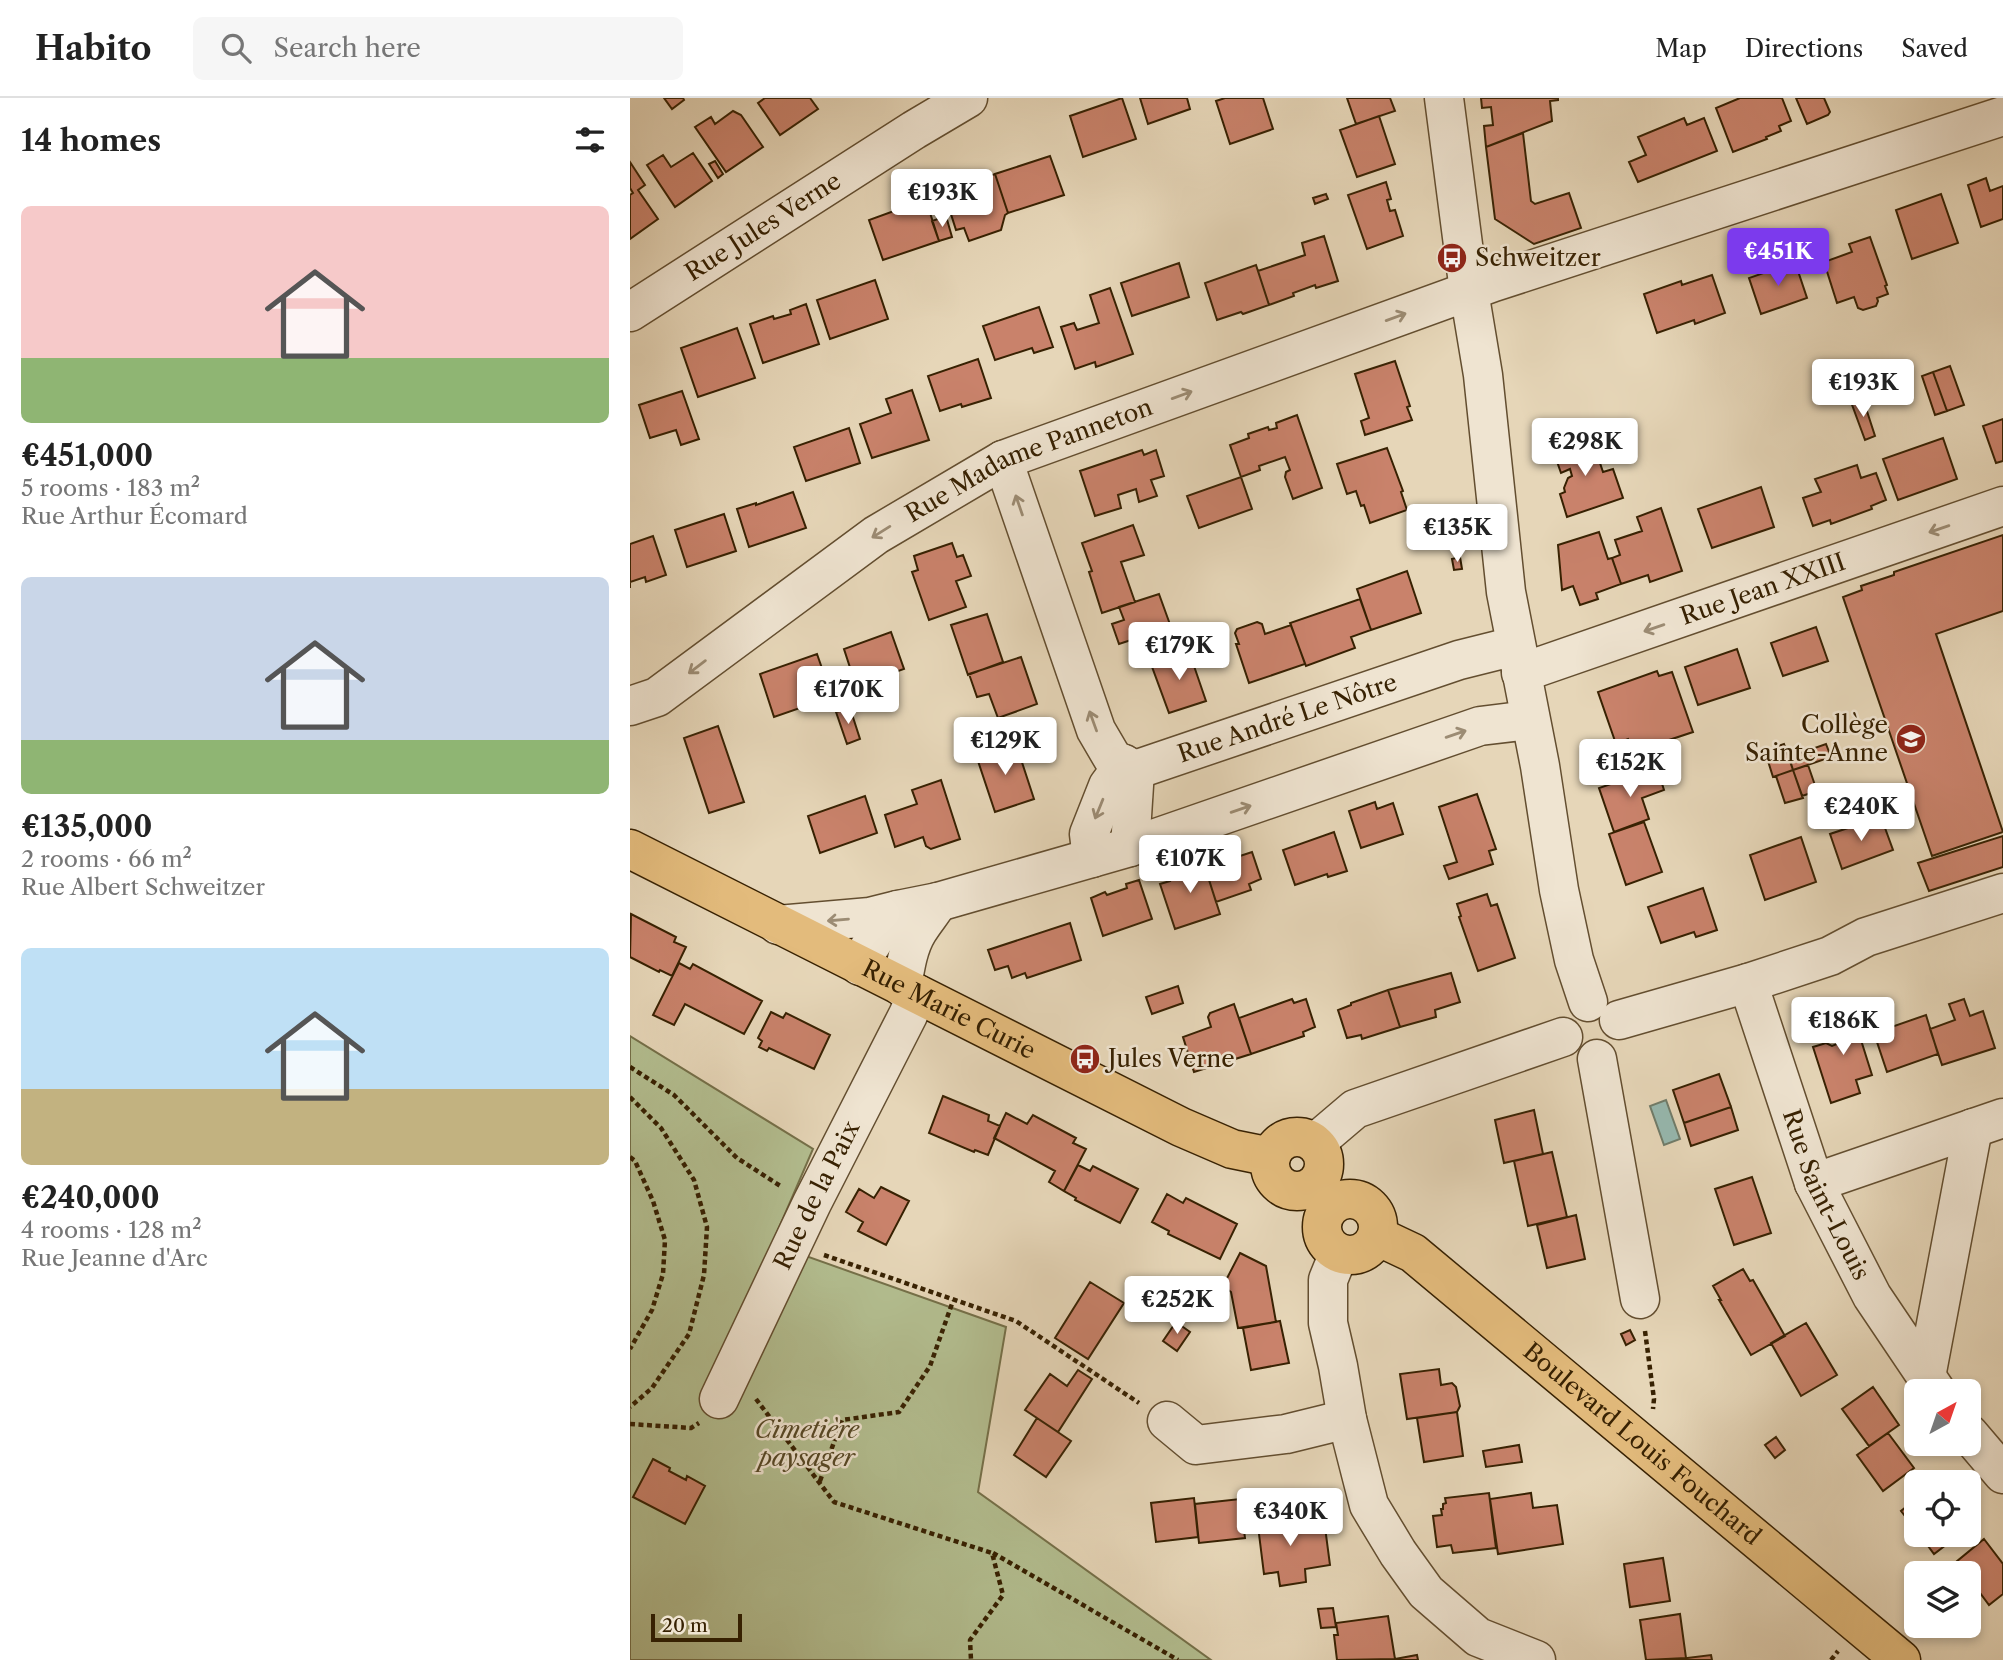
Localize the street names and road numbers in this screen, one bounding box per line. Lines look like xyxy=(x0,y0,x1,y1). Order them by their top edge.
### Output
street label: Rue Jules Verne xyxy=(680,166,846,287)
street label: Rue Madame Panneton xyxy=(900,392,1156,528)
street label: Rue Jean XXIII xyxy=(1677,547,1849,631)
street label: Rue André Le Nôtre xyxy=(1174,667,1401,768)
street label: Rue Marie Curie xyxy=(857,954,1040,1065)
street label: Rue Saint-Louis xyxy=(1777,1106,1876,1285)
street label: Rue de la Paix xyxy=(768,1116,865,1274)
street label: Boulevard Louis Fouchard xyxy=(1518,1336,1767,1551)

